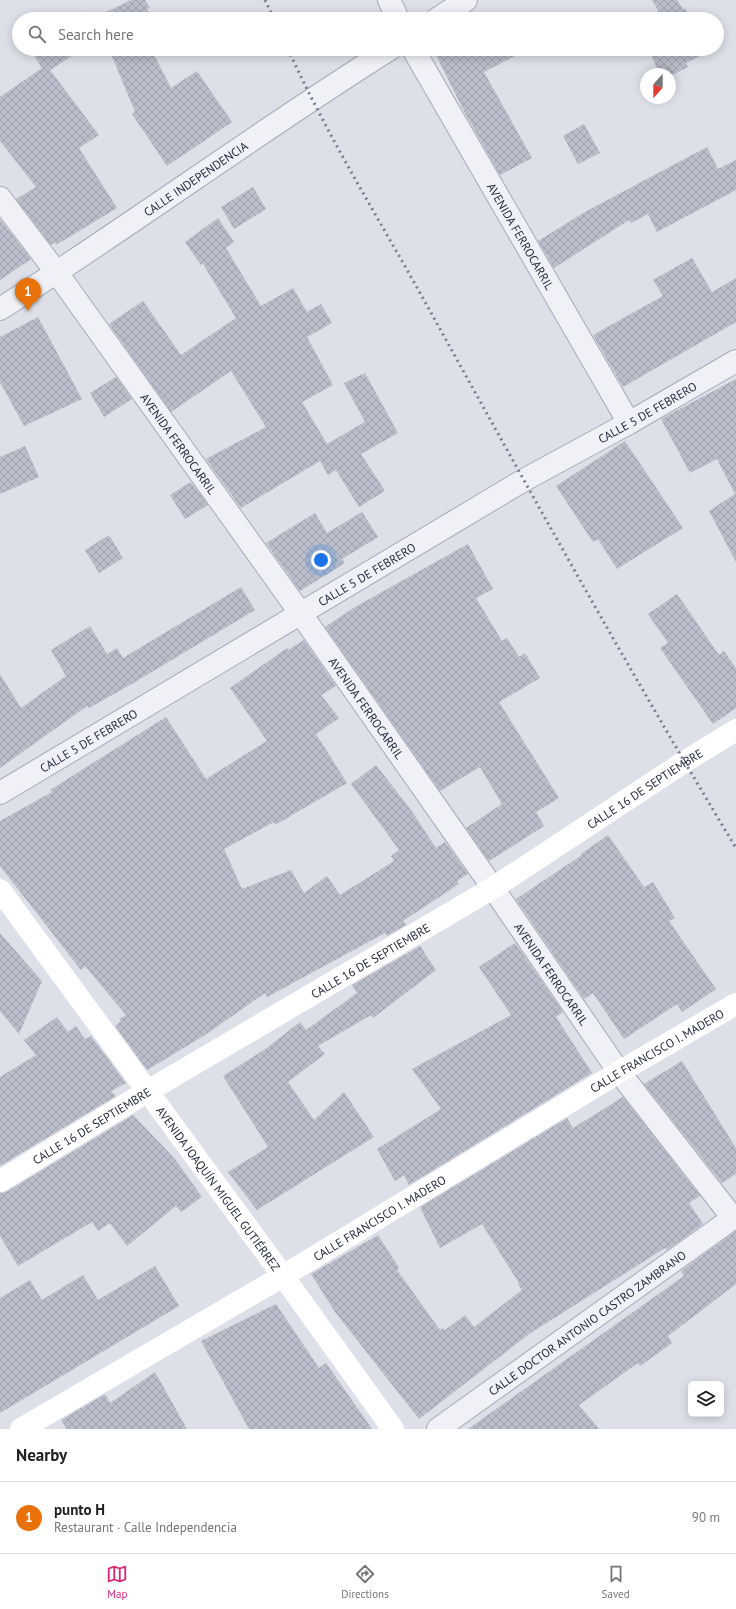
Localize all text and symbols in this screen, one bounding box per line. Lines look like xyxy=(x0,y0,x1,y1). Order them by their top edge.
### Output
search box xyxy=(12,12,724,56)
icon: search xyxy=(26,23,48,45)
text: Search here xyxy=(58,25,134,44)
north arrow xyxy=(640,68,676,104)
street label: CALLE INDEPENDENCIA xyxy=(141,138,250,219)
street label: AVENIDA FERROCARRIL xyxy=(484,180,558,292)
pin: 1 xyxy=(15,278,41,311)
street label: CALLE 5 DE FEBRERO xyxy=(595,378,699,446)
street label: AVENIDA FERROCARRIL xyxy=(138,390,220,497)
street label: CALLE 5 DE FEBRERO xyxy=(315,539,418,609)
your location xyxy=(311,550,331,570)
street label: AVENIDA FERROCARRIL xyxy=(326,654,408,762)
street label: CALLE 5 DE FEBRERO xyxy=(37,705,140,775)
street label: CALLE 16 DE SEPTIEMBRE xyxy=(584,745,705,832)
street label: CALLE 16 DE SEPTIEMBRE xyxy=(308,919,432,1001)
street label: AVENIDA FERROCARRIL xyxy=(511,920,592,1028)
street label: CALLE FRANCISCO I. MADERO xyxy=(587,1005,726,1095)
street label: CALLE 16 DE SEPTIEMBRE xyxy=(30,1084,153,1167)
street label: AVENIDA JOAQUÍN MIGUEL GUTIÉRREZ xyxy=(154,1103,284,1274)
street label: CALLE FRANCISCO I. MADERO xyxy=(310,1172,448,1264)
street label: CALLE DOCTOR ANTONIO CASTRO ZAMBRANO xyxy=(485,1247,689,1398)
map controls xyxy=(688,1381,724,1417)
button: layers xyxy=(688,1381,724,1417)
text: Nearby xyxy=(16,1444,67,1466)
text: punto H xyxy=(54,1500,105,1519)
text: 1 xyxy=(25,1509,33,1526)
text: 90 m xyxy=(692,1509,720,1526)
text: Restaurant · Calle Independencia xyxy=(54,1519,237,1536)
tab: Map xyxy=(106,1563,128,1601)
tab: Directions xyxy=(341,1563,389,1601)
tab: Saved xyxy=(602,1563,630,1601)

